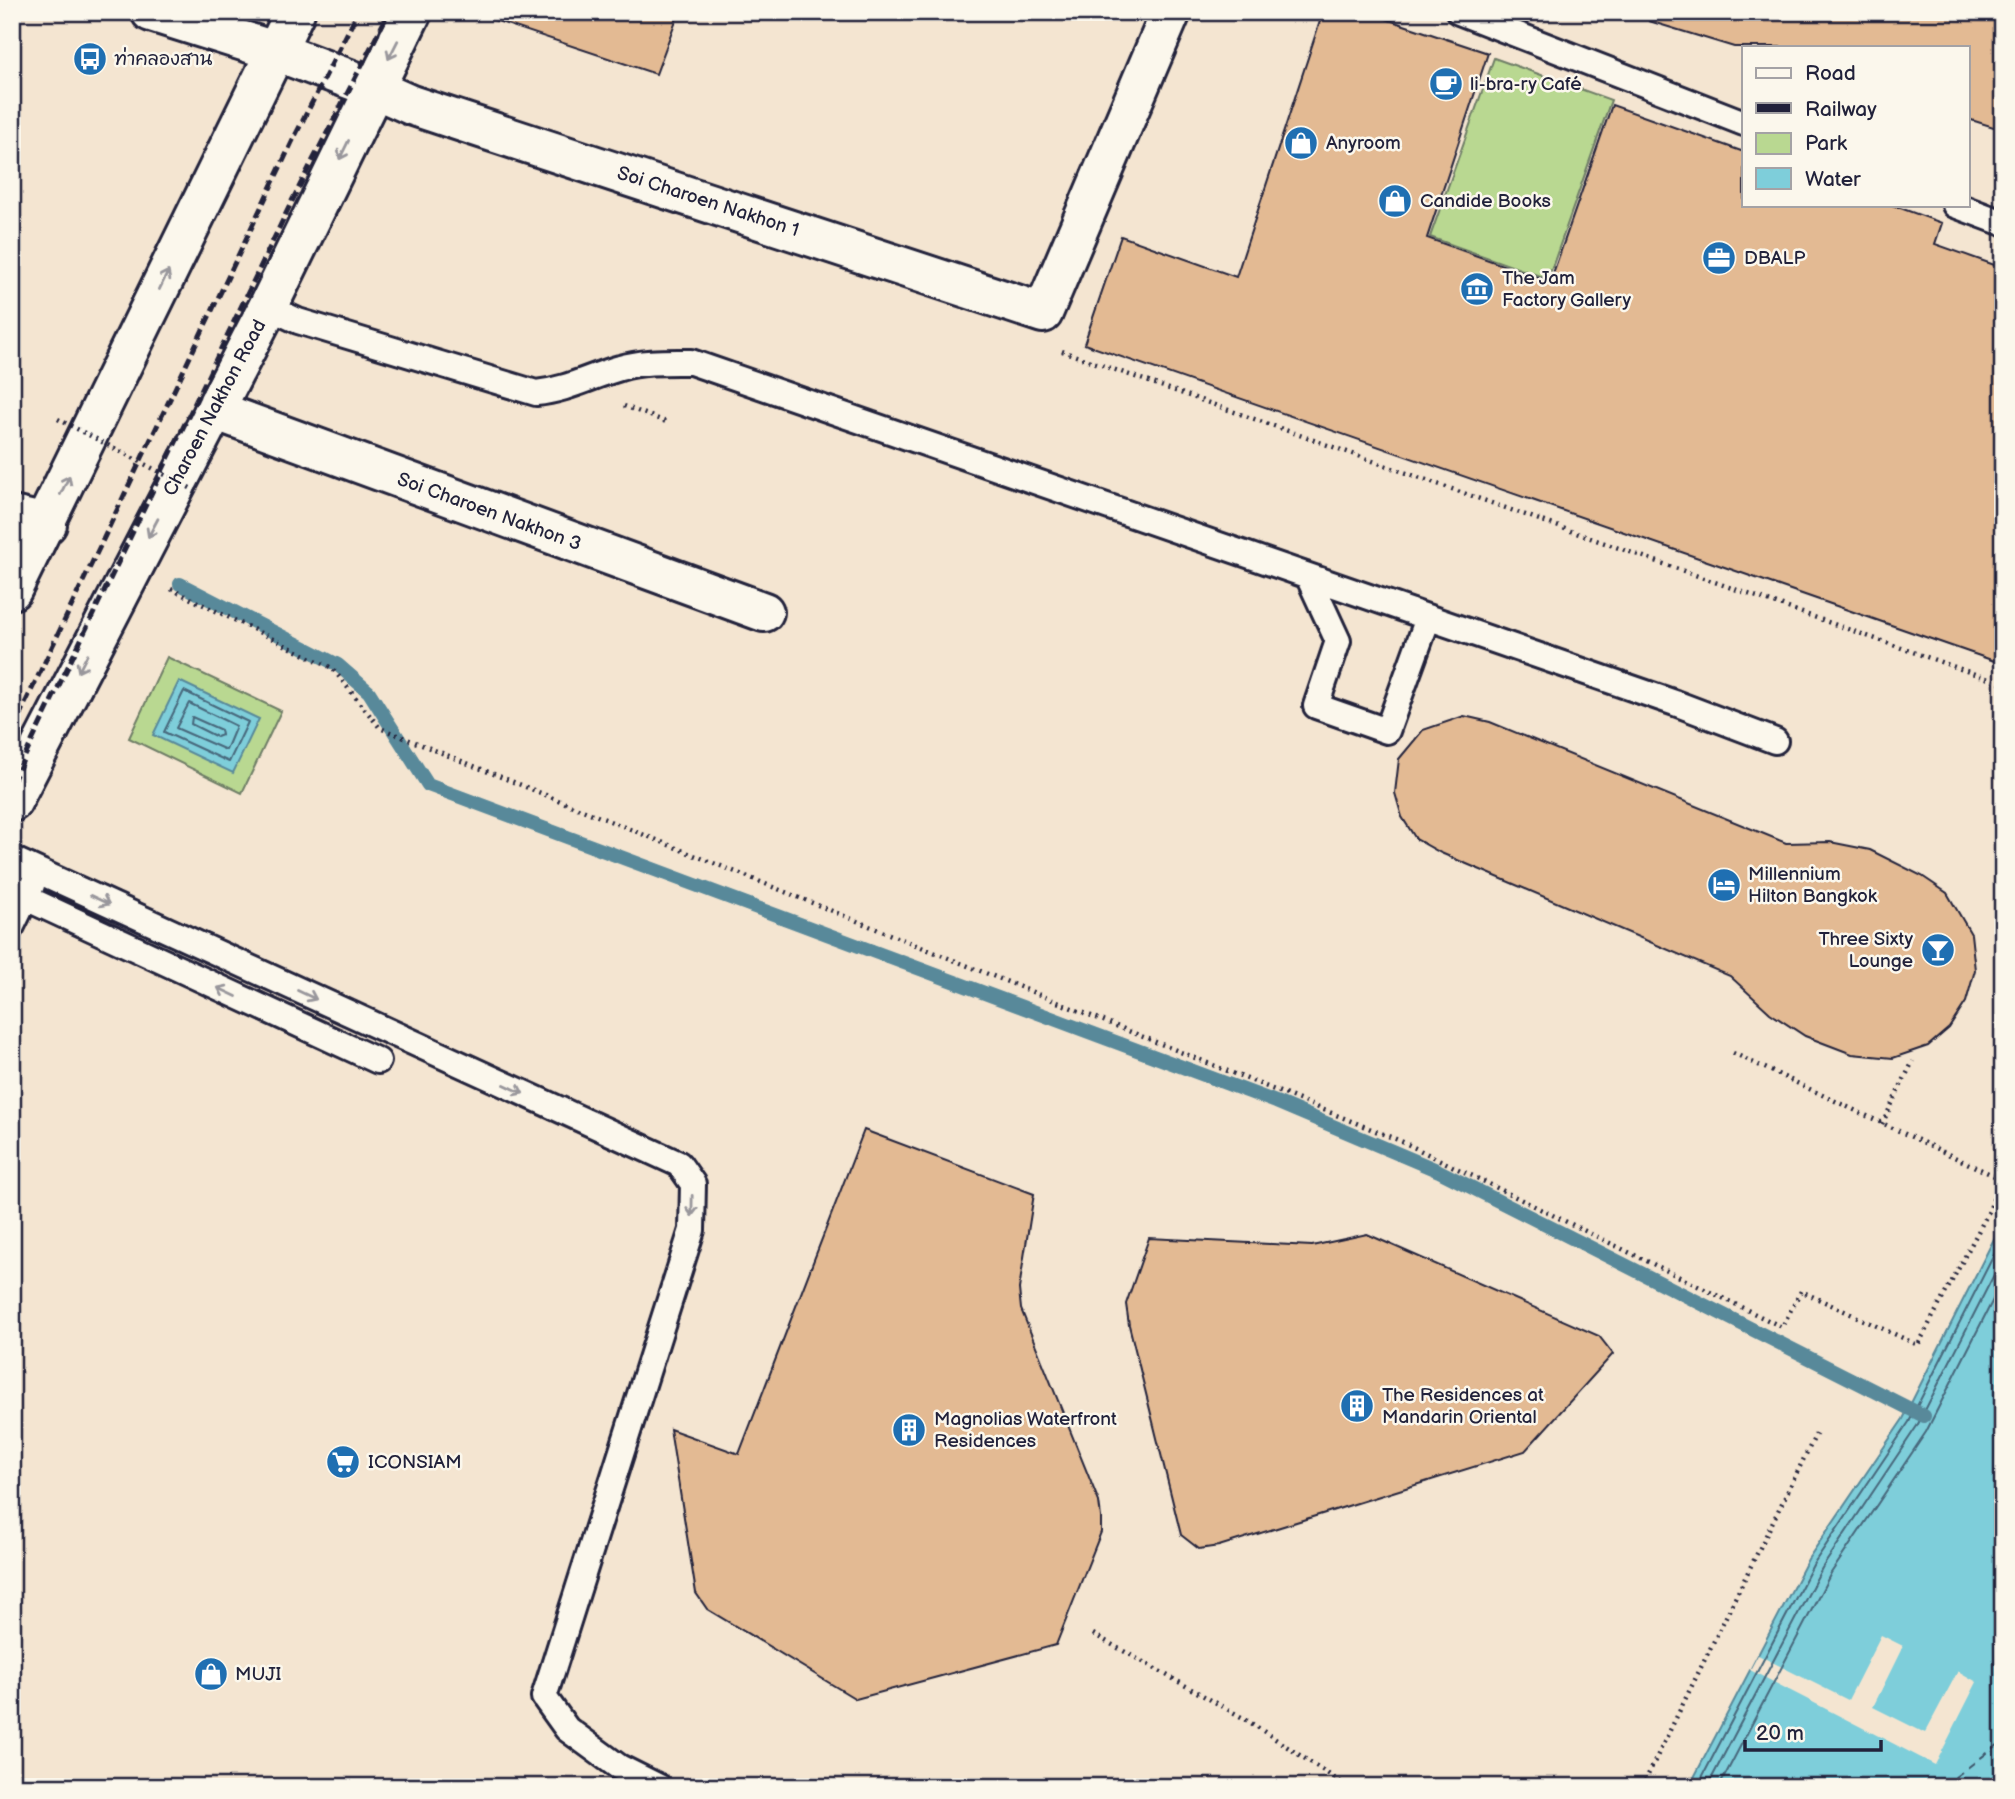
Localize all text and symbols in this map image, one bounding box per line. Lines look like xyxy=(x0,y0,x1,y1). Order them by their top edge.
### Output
one-way arrow xyxy=(385,39,399,60)
bus stop icon: ท่าคลองสาน xyxy=(71,40,109,78)
legend xyxy=(1742,46,1969,206)
place label: ท่าคลองสาน xyxy=(114,47,213,71)
text: Road xyxy=(1805,61,1856,86)
cafe icon: li-bra-ry Café xyxy=(1427,65,1465,103)
place label: li-bra-ry Café xyxy=(1470,73,1582,96)
text: Railway xyxy=(1805,97,1877,122)
shop icon: Anyroom xyxy=(1282,124,1320,162)
text: Park xyxy=(1805,131,1848,156)
place label: Anyroom xyxy=(1326,132,1401,155)
one-way arrow xyxy=(336,139,350,160)
street label: Soi Charoen Nakhon 1 xyxy=(614,162,802,242)
text: Water xyxy=(1805,167,1861,192)
shop icon: Candide Books xyxy=(1376,182,1414,220)
place label: Candide Books xyxy=(1420,190,1551,213)
office icon: DBALP xyxy=(1700,239,1738,277)
place label: DBALP xyxy=(1744,247,1805,270)
place label: The Jam Factory Gallery xyxy=(1502,267,1631,312)
one-way arrow xyxy=(157,270,171,291)
museum icon: The Jam Factory Gallery xyxy=(1458,270,1496,308)
street label: Charoen Nakhon Road xyxy=(159,316,271,500)
street label: Soi Charoen Nakhon 3 xyxy=(394,468,584,556)
one-way arrow xyxy=(60,475,73,496)
one-way arrow xyxy=(145,517,159,538)
one-way arrow xyxy=(76,652,90,673)
place label: Millennium Hilton Bangkok xyxy=(1748,863,1878,908)
hotel icon: Millennium Hilton Bangkok xyxy=(1705,866,1743,904)
one-way arrow xyxy=(89,894,111,907)
place label: Three Sixty Lounge xyxy=(1819,928,1913,973)
bar icon: Three Sixty Lounge xyxy=(1919,931,1957,969)
one-way arrow xyxy=(217,984,238,998)
one-way arrow xyxy=(296,988,317,1002)
one-way arrow xyxy=(503,1083,524,1096)
one-way arrow xyxy=(686,1195,699,1218)
place label: The Residences at Mandarin Oriental xyxy=(1382,1384,1544,1429)
building icon: The Residences at Mandarin Oriental xyxy=(1338,1387,1376,1425)
place label: Magnolias Waterfront Residences xyxy=(934,1408,1117,1453)
building icon: Magnolias Waterfront Residences xyxy=(890,1411,928,1449)
supermarket icon: ICONSIAM xyxy=(324,1443,362,1481)
place label: ICONSIAM xyxy=(368,1451,462,1474)
shop icon: MUJI xyxy=(192,1655,230,1693)
place label: MUJI xyxy=(235,1663,282,1686)
scale bar xyxy=(1745,1708,1882,1752)
text: 20 m xyxy=(1756,1721,1804,1746)

